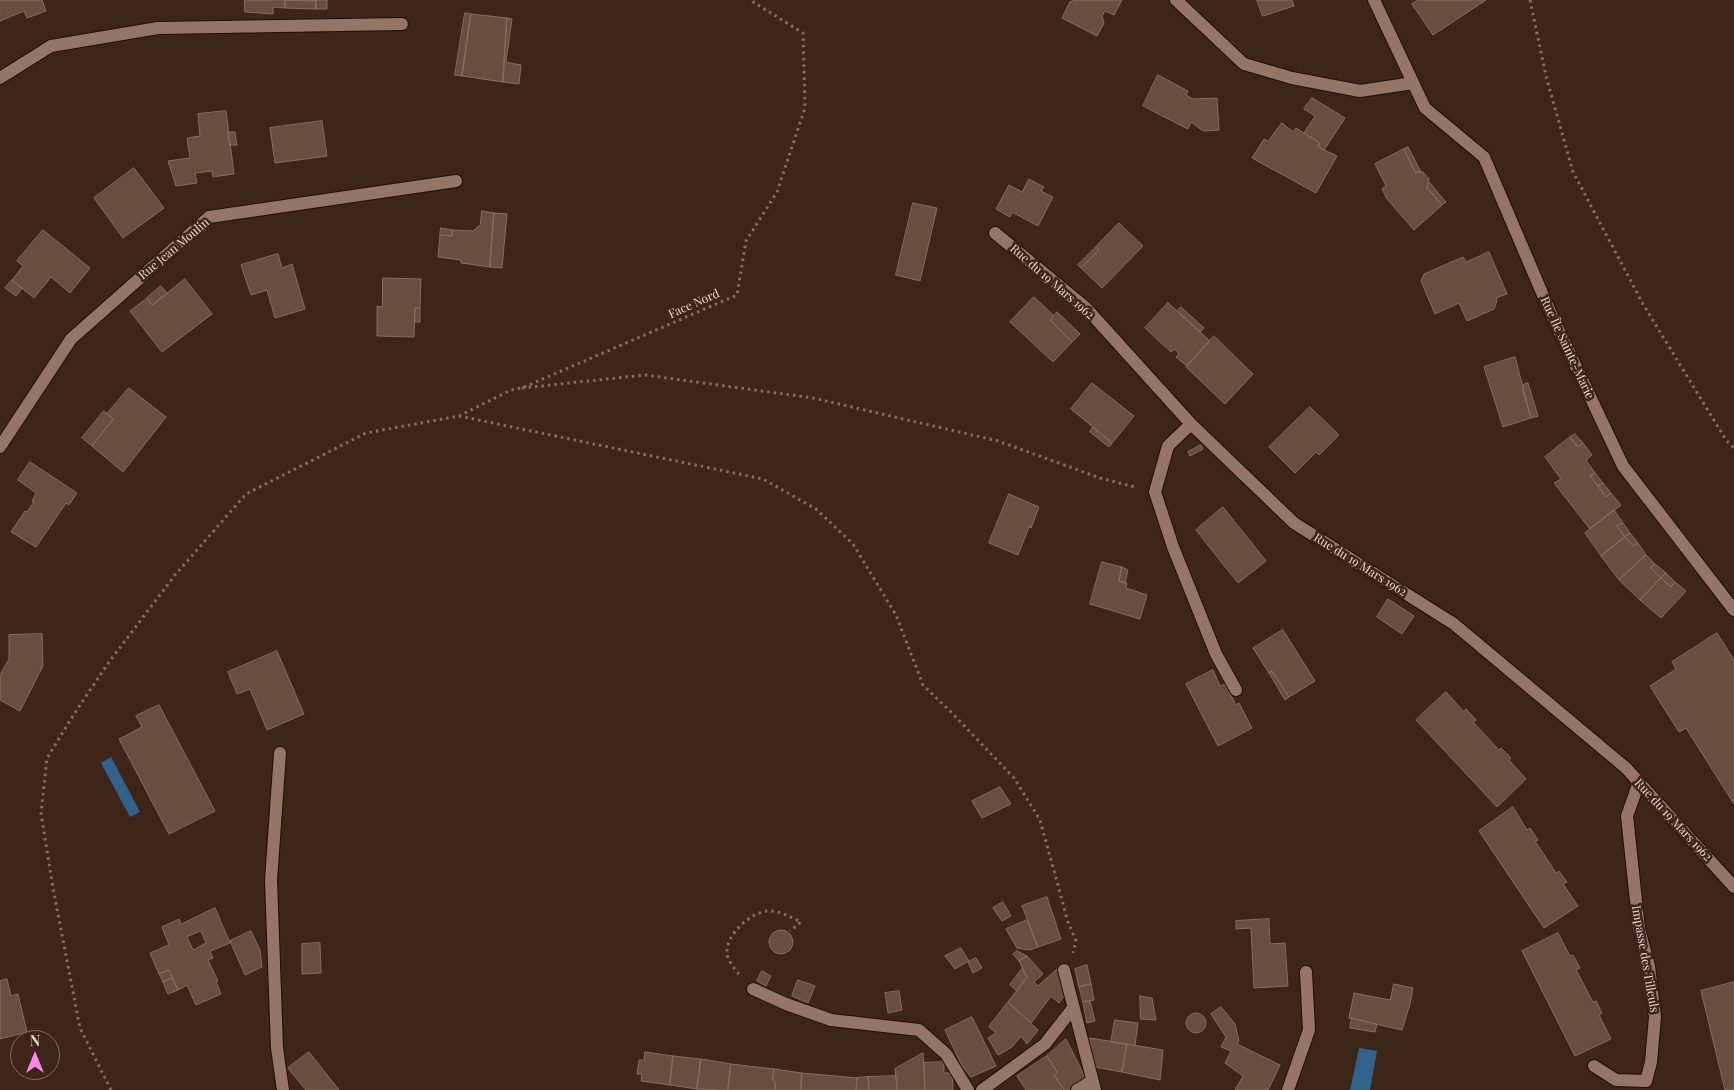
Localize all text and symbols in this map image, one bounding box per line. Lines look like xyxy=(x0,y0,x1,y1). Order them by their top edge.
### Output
street label: Rue Jean Moulin xyxy=(136,215,212,283)
street label: Rue du 19 Mars 1962 xyxy=(1007,242,1097,322)
street label: Face Nord xyxy=(666,286,722,322)
street label: Rue Île Sainte-Marie xyxy=(1537,295,1597,401)
street label: Rue du 19 Mars 1962 xyxy=(1311,531,1409,599)
street label: Rue du 19 Mars 1962 xyxy=(1631,776,1715,864)
street label: Impasse des Tilleuls xyxy=(1628,904,1662,1014)
north arrow xyxy=(10,1030,60,1080)
text: N xyxy=(30,1031,40,1050)

